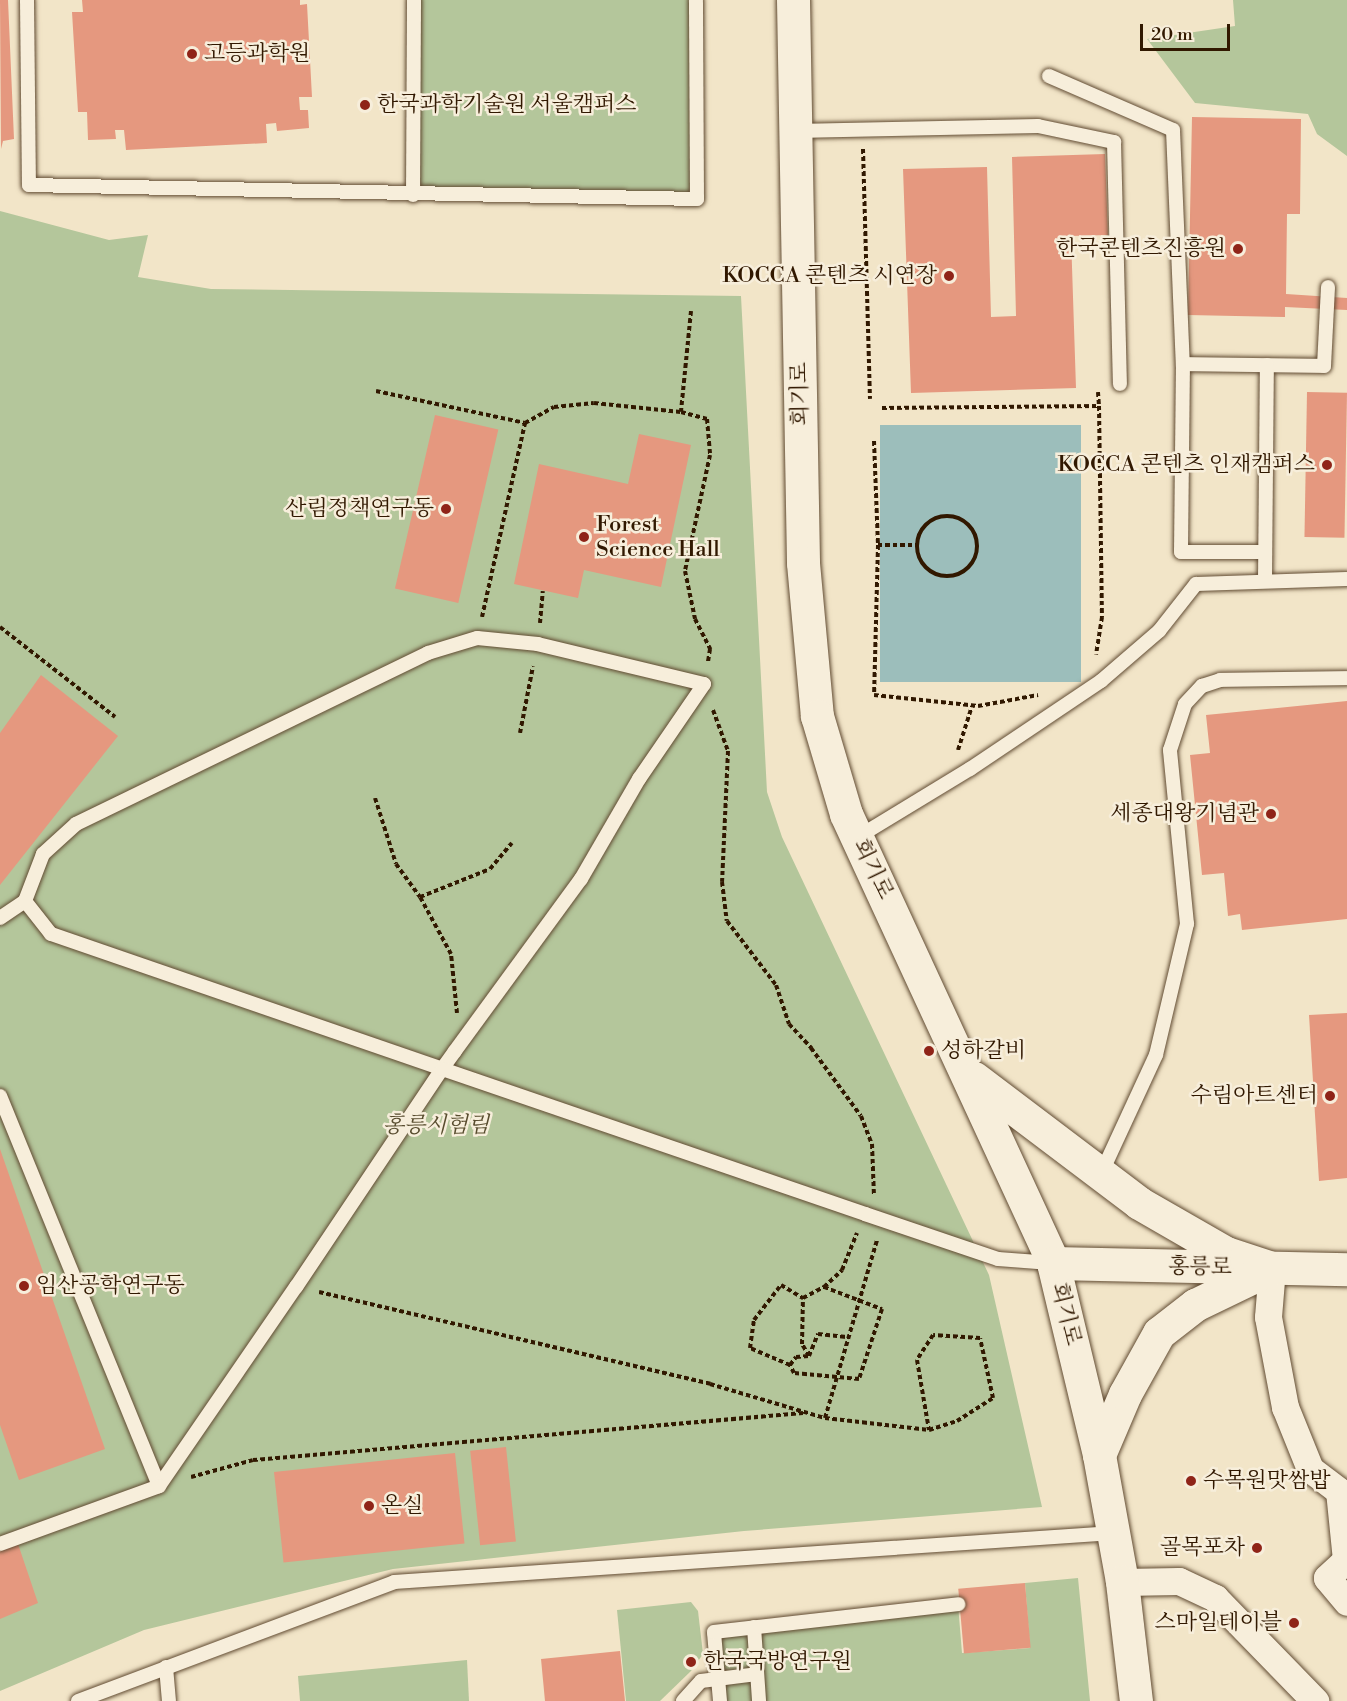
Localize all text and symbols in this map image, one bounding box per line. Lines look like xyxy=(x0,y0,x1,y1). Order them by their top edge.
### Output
scale bar xyxy=(1143,12,1233,50)
text: 20 m xyxy=(1151,23,1193,46)
place label: 고등과학원 xyxy=(204,41,310,67)
marker: 고등과학원 xyxy=(185,47,199,61)
place label: 한국과학기술원 서울캠퍼스 xyxy=(377,92,637,118)
marker: 한국과학기술원 서울캠퍼스 xyxy=(358,98,372,112)
place label: 한국콘텐츠진흥원 xyxy=(1056,236,1226,262)
marker: 한국콘텐츠진흥원 xyxy=(1231,242,1245,256)
place label: KOCCA 콘텐츠 시연장 xyxy=(722,263,937,289)
marker: KOCCA 콘텐츠 시연장 xyxy=(942,269,956,283)
street label: 회기로 xyxy=(786,362,814,426)
place label: KOCCA 콘텐츠 인재캠퍼스 xyxy=(1058,452,1315,478)
marker: KOCCA 콘텐츠 인재캠퍼스 xyxy=(1320,458,1334,472)
place label: 산림정책연구동 xyxy=(285,496,434,522)
marker: 산림정책연구동 xyxy=(439,502,453,516)
place label: Forest Science Hall xyxy=(596,511,720,562)
marker: Forest Science Hall xyxy=(577,530,591,544)
place label: 세종대왕기념관 xyxy=(1110,801,1259,827)
marker: 세종대왕기념관 xyxy=(1264,807,1278,821)
street label: 회기로 xyxy=(847,835,899,903)
place label: 성하갈비 xyxy=(941,1038,1026,1064)
marker: 성하갈비 xyxy=(922,1044,936,1058)
place label: 수림아트센터 xyxy=(1190,1083,1318,1109)
marker: 수림아트센터 xyxy=(1323,1089,1337,1103)
park label: 홍릉시험림 xyxy=(383,1113,489,1139)
street label: 홍릉로 xyxy=(1168,1253,1232,1281)
place label: 임산공학연구동 xyxy=(36,1273,185,1299)
marker: 임산공학연구동 xyxy=(17,1279,31,1293)
street label: 회기로 xyxy=(1045,1280,1087,1348)
place label: 수목원맛쌈밥 xyxy=(1203,1468,1331,1494)
marker: 수목원맛쌈밥 xyxy=(1184,1474,1198,1488)
place label: 온실 xyxy=(381,1493,424,1519)
marker: 온실 xyxy=(362,1499,376,1513)
place label: 골목포차 xyxy=(1160,1535,1245,1561)
marker: 골목포차 xyxy=(1250,1541,1264,1555)
place label: 스마일테이블 xyxy=(1154,1610,1282,1636)
marker: 스마일테이블 xyxy=(1287,1616,1301,1630)
place label: 한국국방연구원 xyxy=(703,1649,852,1675)
marker: 한국국방연구원 xyxy=(684,1655,698,1669)

